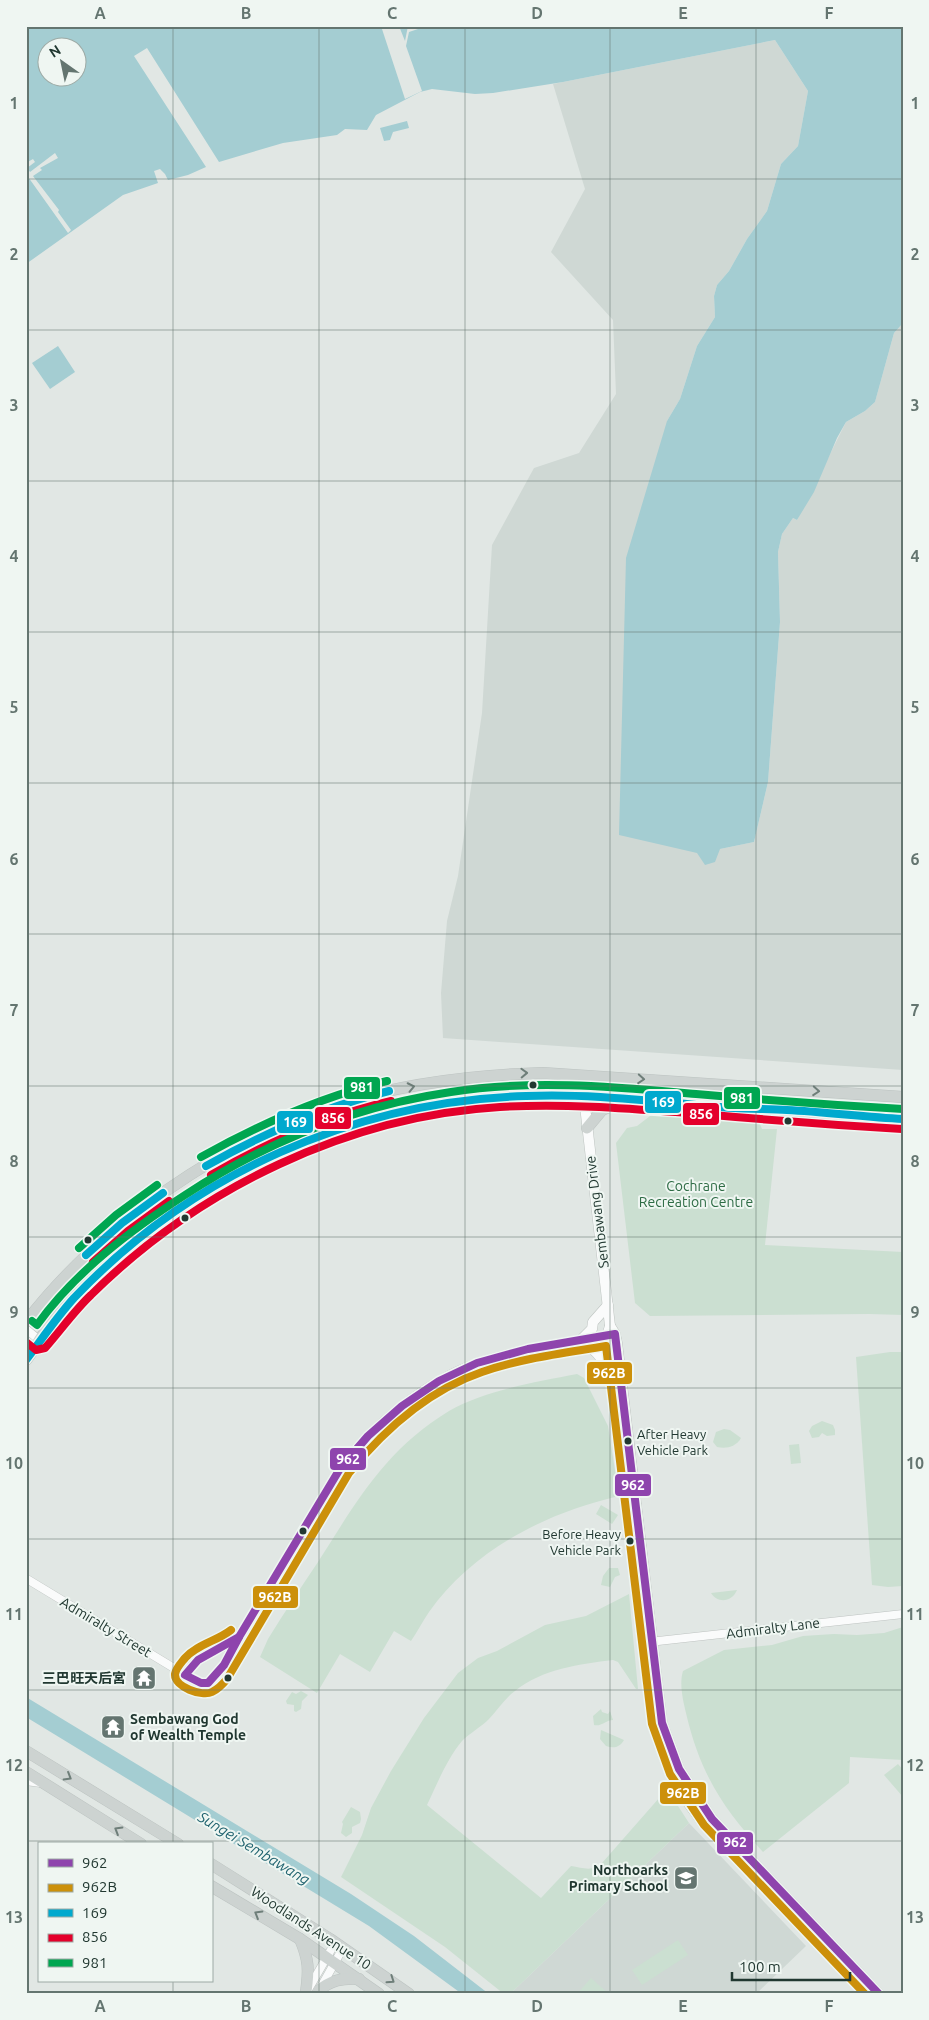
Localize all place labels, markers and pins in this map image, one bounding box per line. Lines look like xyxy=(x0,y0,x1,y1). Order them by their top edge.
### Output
unlabelled marker xyxy=(528,1080,538,1090)
unlabelled marker xyxy=(783,1116,793,1126)
unlabelled marker xyxy=(180,1213,190,1223)
unlabelled marker xyxy=(83,1235,93,1245)
place label: After Heavy Vehicle Park xyxy=(637,1427,708,1457)
marker: After Heavy Vehicle Park xyxy=(623,1436,633,1446)
unlabelled marker xyxy=(298,1526,308,1536)
place label: Before Heavy Vehicle Park xyxy=(542,1527,621,1557)
marker: Before Heavy Vehicle Park xyxy=(625,1536,635,1546)
temple icon: 三巴旺天后宮 xyxy=(131,1665,157,1691)
place label: 三巴旺天后宮 xyxy=(42,1670,126,1686)
unlabelled marker xyxy=(223,1673,233,1683)
place label: Sembawang God of Wealth Temple xyxy=(130,1711,246,1743)
temple icon: Sembawang God of Wealth Temple xyxy=(100,1714,126,1740)
place label: Northoarks Primary School xyxy=(569,1862,668,1894)
school or university icon: Northoarks Primary School xyxy=(673,1865,699,1891)

